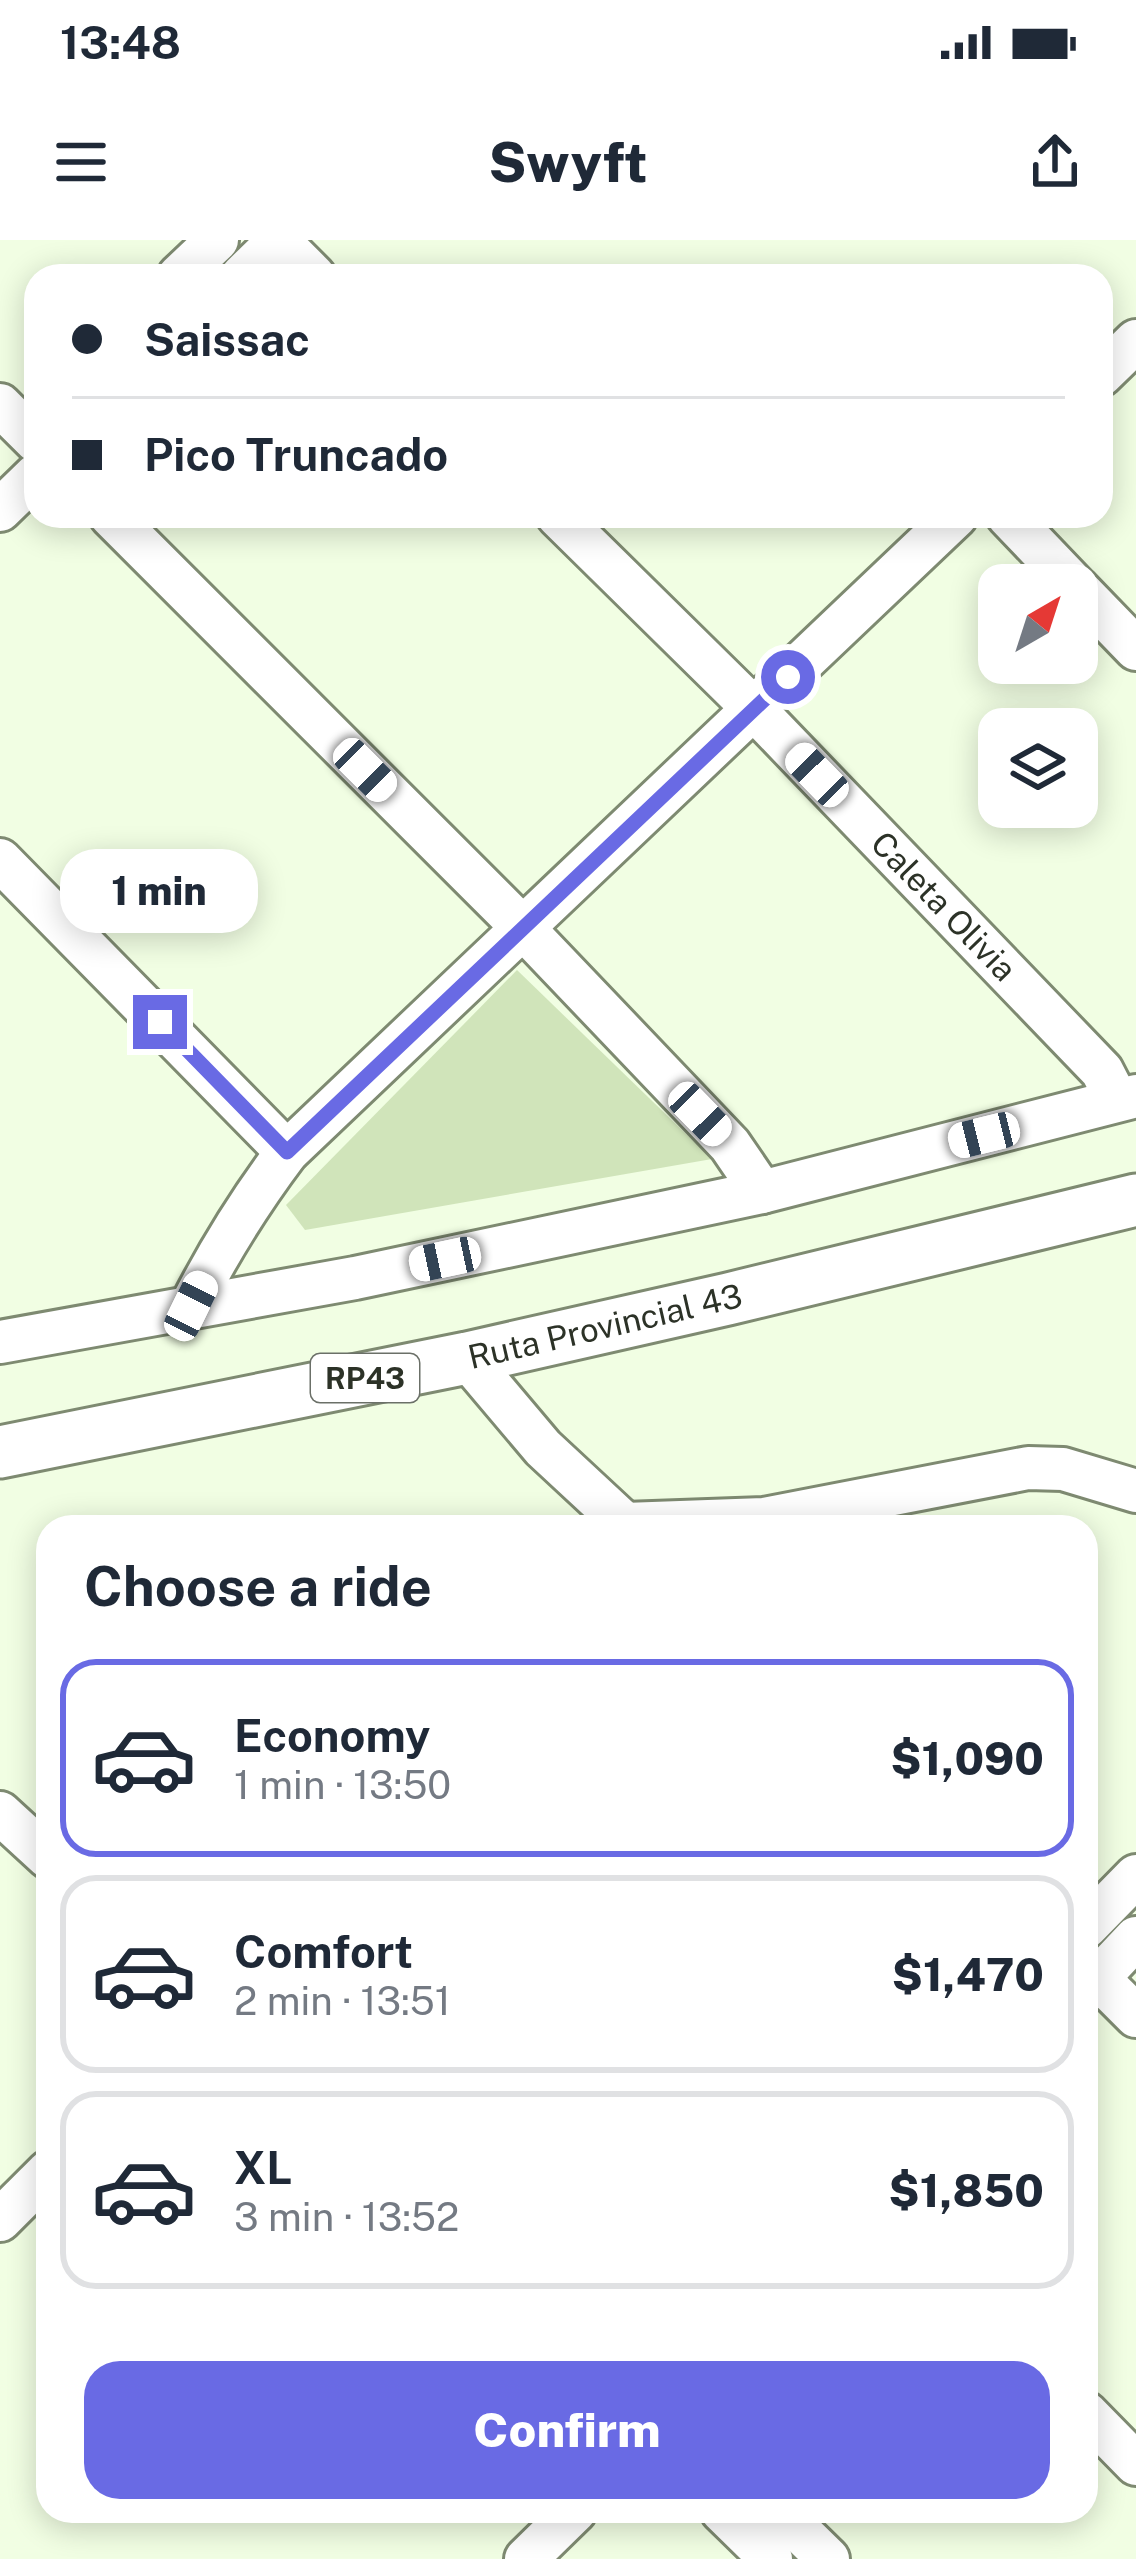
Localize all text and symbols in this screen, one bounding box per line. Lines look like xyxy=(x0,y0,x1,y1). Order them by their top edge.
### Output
text: 13:48 xyxy=(60,16,181,69)
icon: menu xyxy=(48,129,114,195)
icon: share xyxy=(1022,129,1088,195)
text: Swyft xyxy=(489,131,647,194)
text: Saissac xyxy=(144,313,310,366)
text: Pico Truncado xyxy=(144,428,448,481)
north arrow xyxy=(978,564,1098,684)
map controls xyxy=(978,564,1098,828)
route start xyxy=(761,650,815,704)
button: layers xyxy=(978,708,1098,828)
car xyxy=(327,732,403,808)
car xyxy=(779,737,855,813)
street label: Caleta Olivia xyxy=(864,824,1024,988)
callout: 1 min xyxy=(61,848,259,932)
text: 1 min xyxy=(111,868,207,914)
route end xyxy=(133,995,187,1049)
car xyxy=(662,1076,738,1152)
car xyxy=(945,1109,1023,1161)
car xyxy=(406,1234,484,1284)
car xyxy=(159,1266,223,1346)
street label: Ruta Provincial 43 xyxy=(464,1276,746,1376)
road number: RP43 xyxy=(311,1354,419,1402)
text: Choose a ride xyxy=(84,1555,432,1618)
icon: car xyxy=(90,1704,198,1812)
text: Economy xyxy=(234,1709,430,1762)
text: $1,090 xyxy=(890,1732,1044,1785)
text: 1 min · 13:50 xyxy=(234,1762,451,1808)
icon: car xyxy=(90,1920,198,2028)
text: Comfort xyxy=(234,1925,413,1978)
text: $1,470 xyxy=(892,1948,1044,2001)
text: 2 min · 13:51 xyxy=(234,1978,451,2024)
icon: car xyxy=(90,2136,198,2244)
text: XL xyxy=(234,2141,292,2194)
text: $1,850 xyxy=(889,2164,1044,2217)
text: 3 min · 13:52 xyxy=(234,2194,459,2240)
button: Confirm xyxy=(84,2361,1050,2499)

